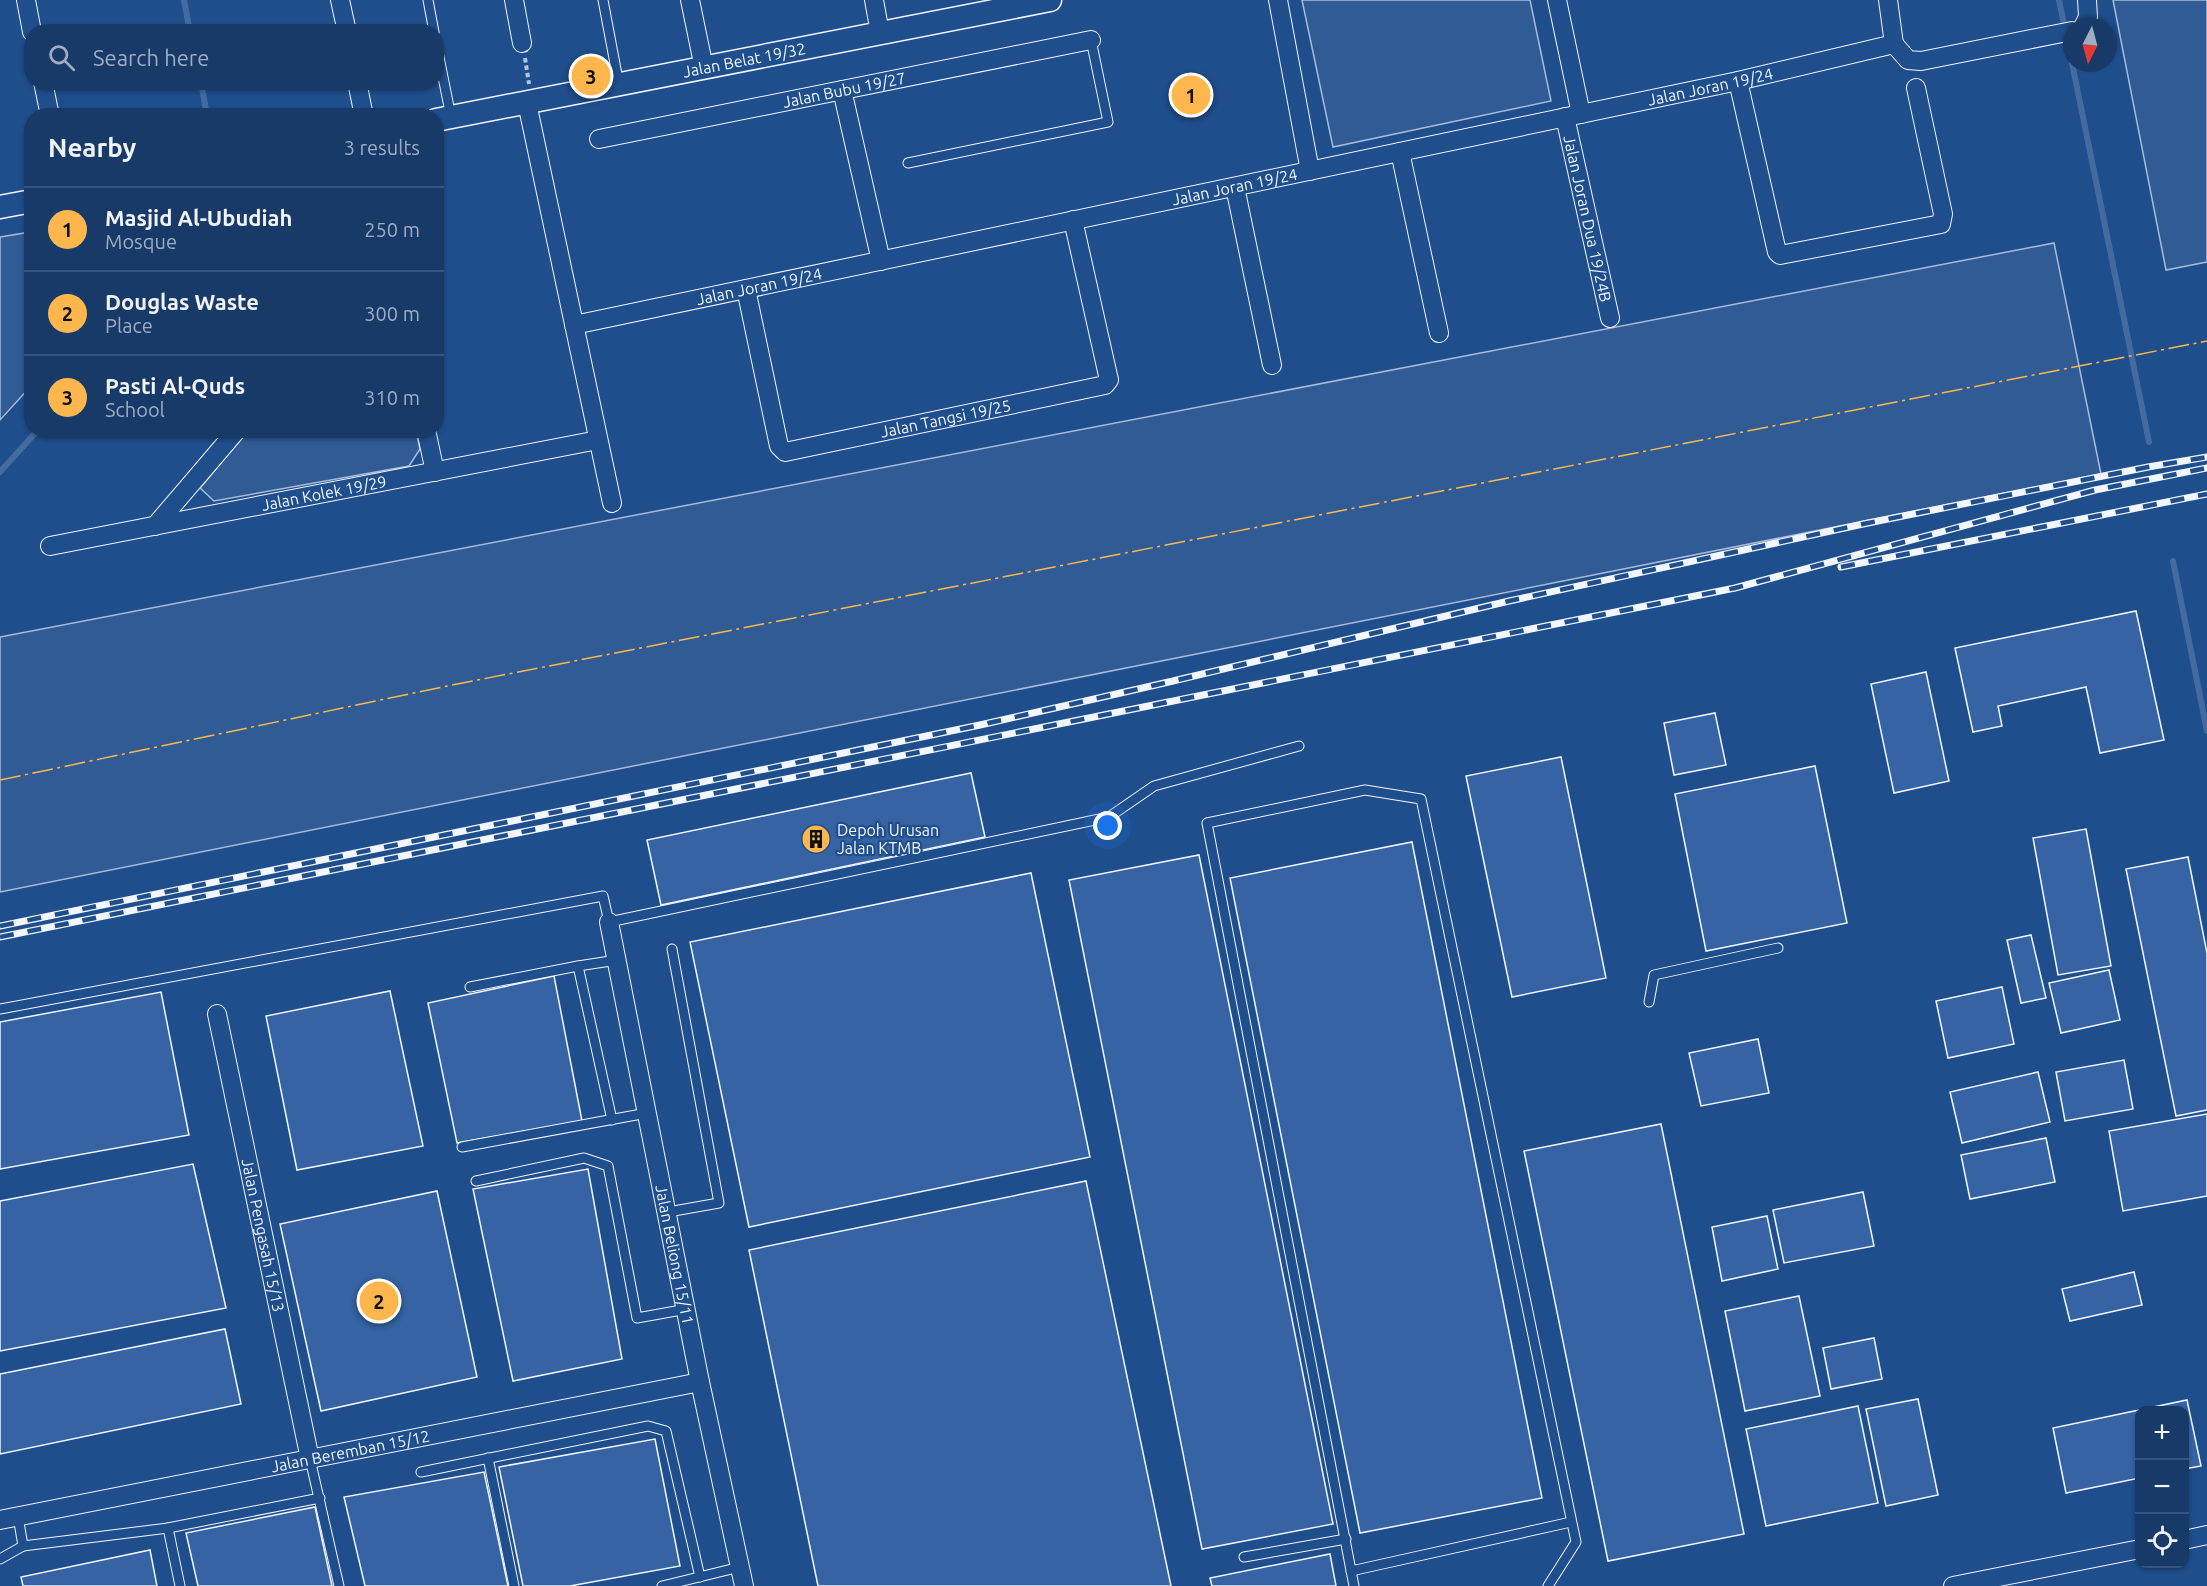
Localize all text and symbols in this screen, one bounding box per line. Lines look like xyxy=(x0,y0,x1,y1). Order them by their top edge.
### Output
north arrow xyxy=(2063,18,2117,72)
search box xyxy=(24,24,444,90)
street label: Jalan Belat 19/32 xyxy=(681,39,807,81)
icon: search xyxy=(45,41,78,74)
text: Search here xyxy=(93,45,209,70)
pin: 3 xyxy=(572,54,610,98)
street label: Jalan Joran 19/24 xyxy=(1646,64,1775,109)
street label: Jalan Bubu 19/27 xyxy=(781,69,907,111)
pin: 1 xyxy=(1172,72,1210,118)
text: Nearby xyxy=(48,133,136,162)
street label: Jalan Joran Dua 19/24B xyxy=(1560,133,1615,304)
text: 3 results xyxy=(344,136,420,159)
street label: Jalan Joran 19/24 xyxy=(1170,165,1299,208)
text: Masjid Al-Ubudiah xyxy=(105,205,292,230)
text: 1 xyxy=(62,218,73,241)
text: 250 m xyxy=(364,218,420,241)
text: Mosque xyxy=(105,230,177,253)
street label: Jalan Joran 19/24 xyxy=(695,264,823,308)
text: Douglas Waste xyxy=(105,289,259,314)
text: 2 xyxy=(62,302,73,325)
text: 300 m xyxy=(364,302,420,325)
text: Place xyxy=(105,314,153,337)
text: Pasti Al-Quds xyxy=(105,373,245,398)
text: 3 xyxy=(62,386,73,409)
text: 310 m xyxy=(364,386,420,409)
street label: Jalan Tangsi 19/25 xyxy=(879,396,1012,441)
text: School xyxy=(105,398,165,421)
street label: Jalan Kolek 19/29 xyxy=(260,472,388,514)
your location xyxy=(1093,811,1122,840)
place label: Depoh Urusan Jalan KTMB xyxy=(837,821,939,857)
building icon: Depoh Urusan Jalan KTMB xyxy=(800,823,832,855)
street label: Jalan Pengasah 15/13 xyxy=(238,1157,288,1313)
street label: Jalan Beliong 15/11 xyxy=(652,1183,697,1326)
pin: 2 xyxy=(360,1278,398,1324)
map controls xyxy=(2135,1406,2189,1568)
button: + xyxy=(2135,1406,2189,1460)
street label: Jalan Beremban 15/12 xyxy=(269,1426,431,1475)
button: − xyxy=(2135,1460,2189,1514)
button: locate xyxy=(2135,1514,2189,1568)

